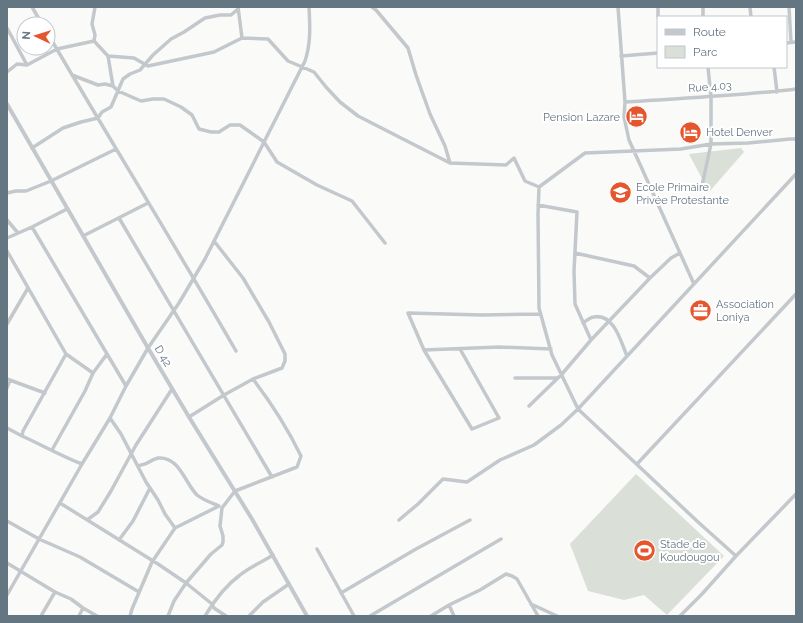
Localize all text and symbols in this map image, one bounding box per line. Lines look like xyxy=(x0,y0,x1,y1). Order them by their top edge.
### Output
north arrow xyxy=(16,16,56,56)
legend xyxy=(657,16,787,68)
text: Route xyxy=(693,25,726,39)
text: N xyxy=(20,31,33,40)
text: Parc xyxy=(693,45,718,59)
street label: Rue 4.03 xyxy=(688,79,732,95)
hotel icon: Pension Lazare xyxy=(623,104,649,130)
place label: Pension Lazare xyxy=(543,111,621,124)
hotel icon: Hotel Denver xyxy=(678,119,704,145)
place label: Hotel Denver xyxy=(706,126,773,139)
school or university icon: Ecole Primaire Privée Protestante xyxy=(607,180,633,206)
place label: Ecole Primaire Privée Protestante xyxy=(636,181,729,207)
office icon: Association Loniya xyxy=(687,297,713,323)
place label: Association Loniya xyxy=(716,298,774,324)
street label: D 42 xyxy=(152,343,174,369)
sports icon: Stade de Koudougou xyxy=(632,537,658,563)
place label: Stade de Koudougou xyxy=(660,538,720,564)

